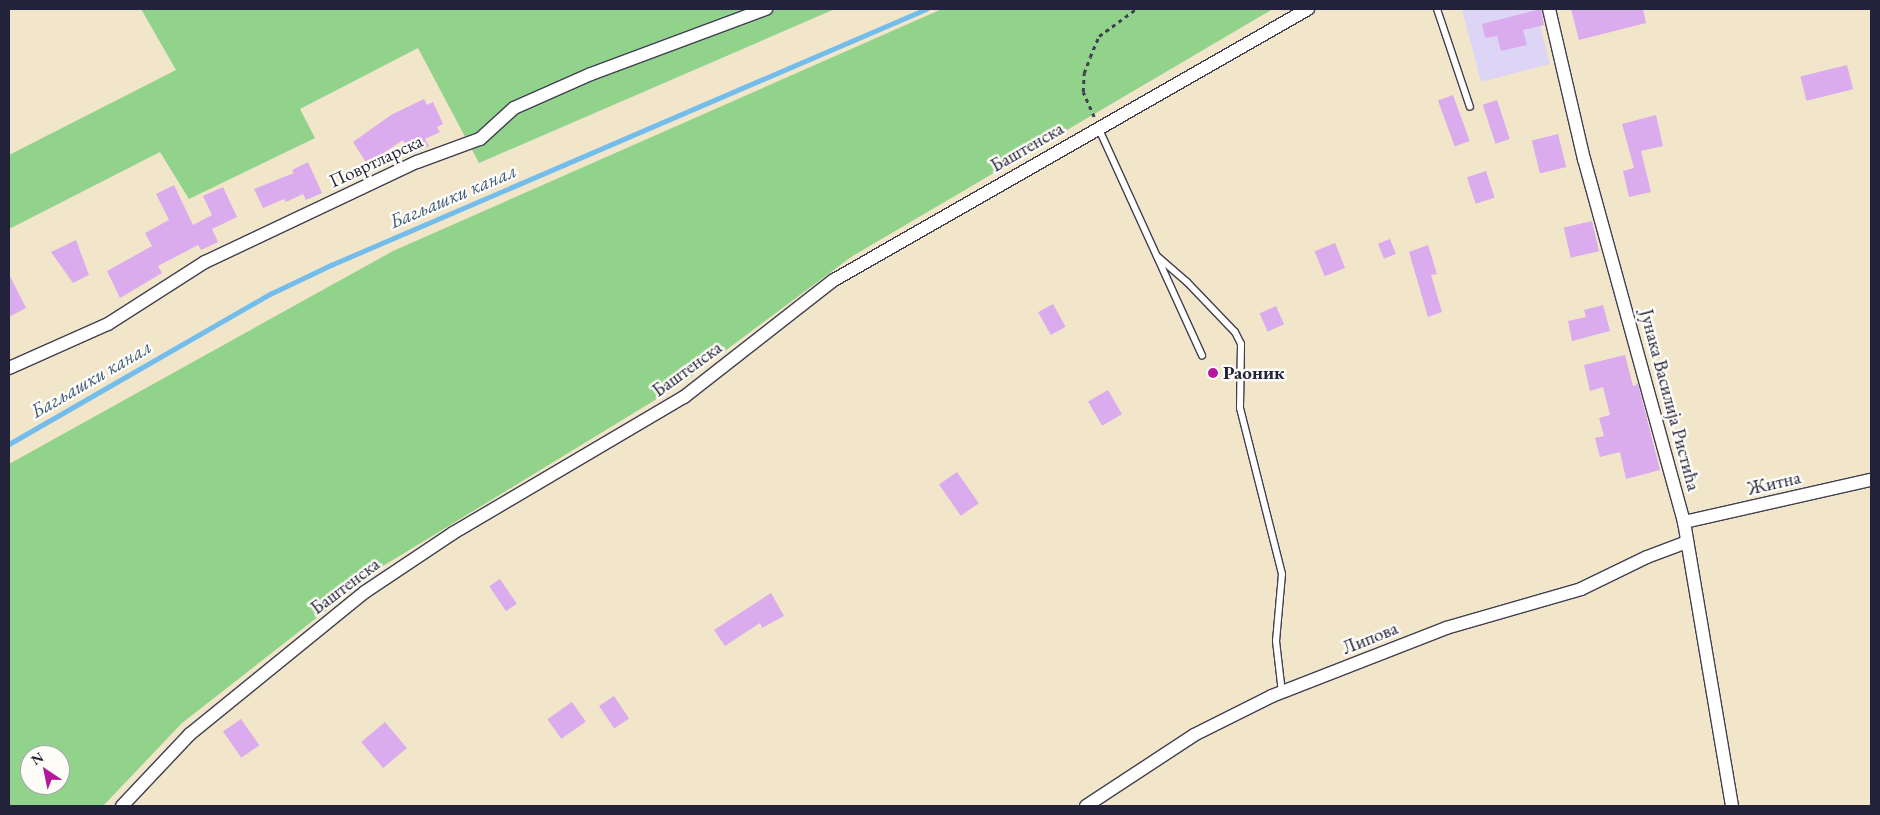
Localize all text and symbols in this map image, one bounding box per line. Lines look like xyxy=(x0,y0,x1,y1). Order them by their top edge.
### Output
street label: Баштенска xyxy=(986,117,1068,177)
street label: Повртларска xyxy=(326,129,426,193)
water label: Багљашки канал xyxy=(386,158,520,234)
street label: Јунака Василија Ристића xyxy=(1635,307,1705,493)
water label: Багљашки канал xyxy=(26,335,156,423)
street label: Баштенска xyxy=(648,336,726,402)
place label: Раоник xyxy=(1223,362,1285,384)
marker: Раоник xyxy=(1207,367,1219,379)
street label: Житна xyxy=(1745,466,1803,500)
street label: Баштенска xyxy=(306,553,384,619)
street label: Липова xyxy=(1339,617,1401,659)
north arrow xyxy=(20,745,70,795)
text: N xyxy=(27,748,47,769)

